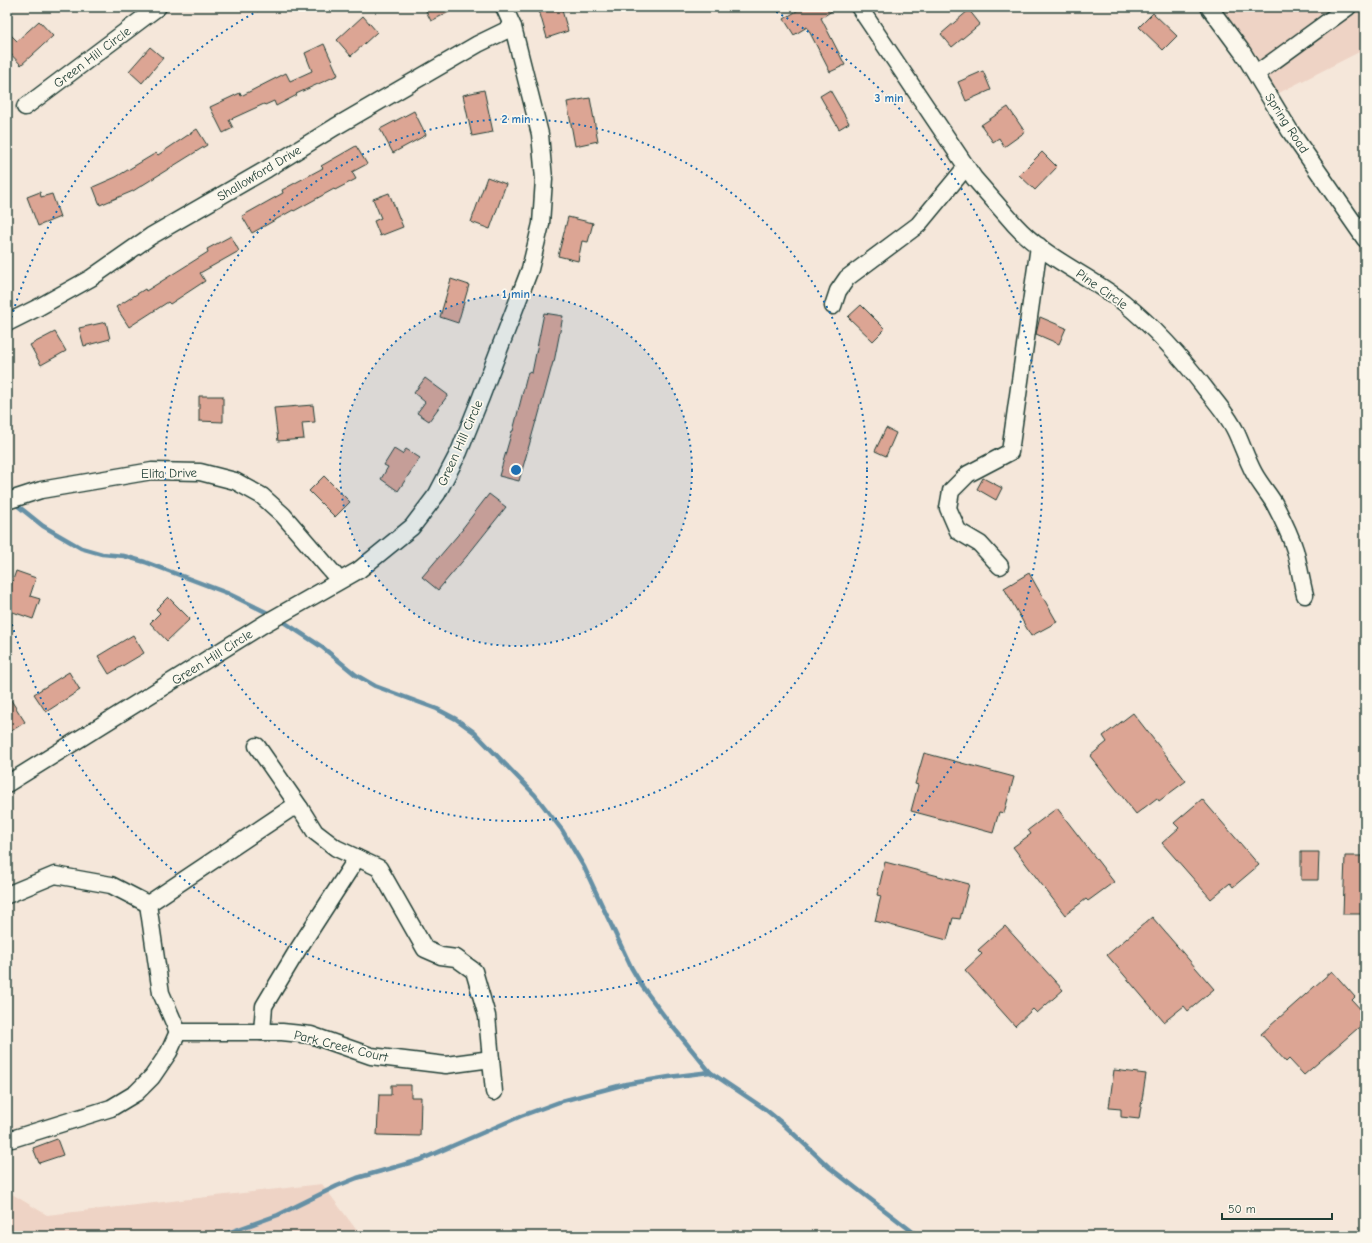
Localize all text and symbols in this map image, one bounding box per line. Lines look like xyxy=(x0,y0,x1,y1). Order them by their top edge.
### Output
street label: Green Hill Circle xyxy=(51,23,134,91)
street label: Spring Road xyxy=(1262,90,1312,156)
text: 3 min xyxy=(874,91,904,105)
text: 2 min xyxy=(501,112,531,126)
street label: Shallowford Drive xyxy=(214,142,304,204)
street label: Pine Circle xyxy=(1073,266,1131,313)
text: 1 min xyxy=(502,287,530,301)
street label: Green Hill Circle xyxy=(434,397,486,488)
centre of rings xyxy=(509,463,523,477)
street label: Elita Drive xyxy=(141,465,198,481)
street label: Green Hill Circle xyxy=(169,626,256,688)
street label: Park Creek Court xyxy=(293,1027,391,1065)
scale bar xyxy=(1222,1195,1332,1221)
text: 50 m xyxy=(1228,1202,1256,1216)

